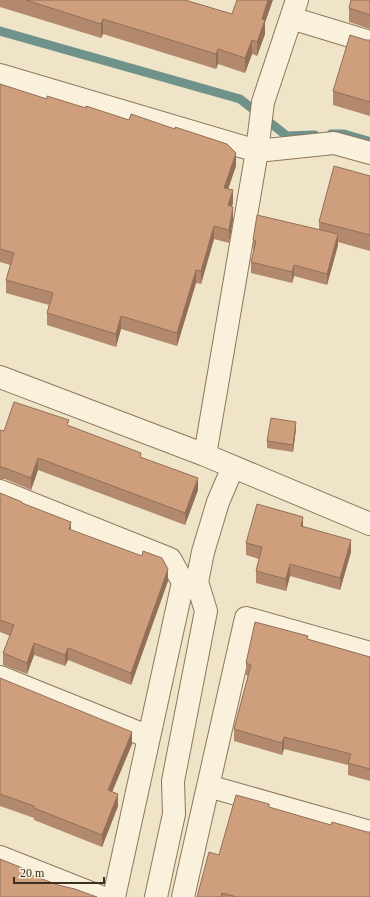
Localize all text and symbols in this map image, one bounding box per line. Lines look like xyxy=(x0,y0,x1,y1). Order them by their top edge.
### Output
scale bar xyxy=(14,859,104,885)
text: 20 m xyxy=(20,866,45,880)

